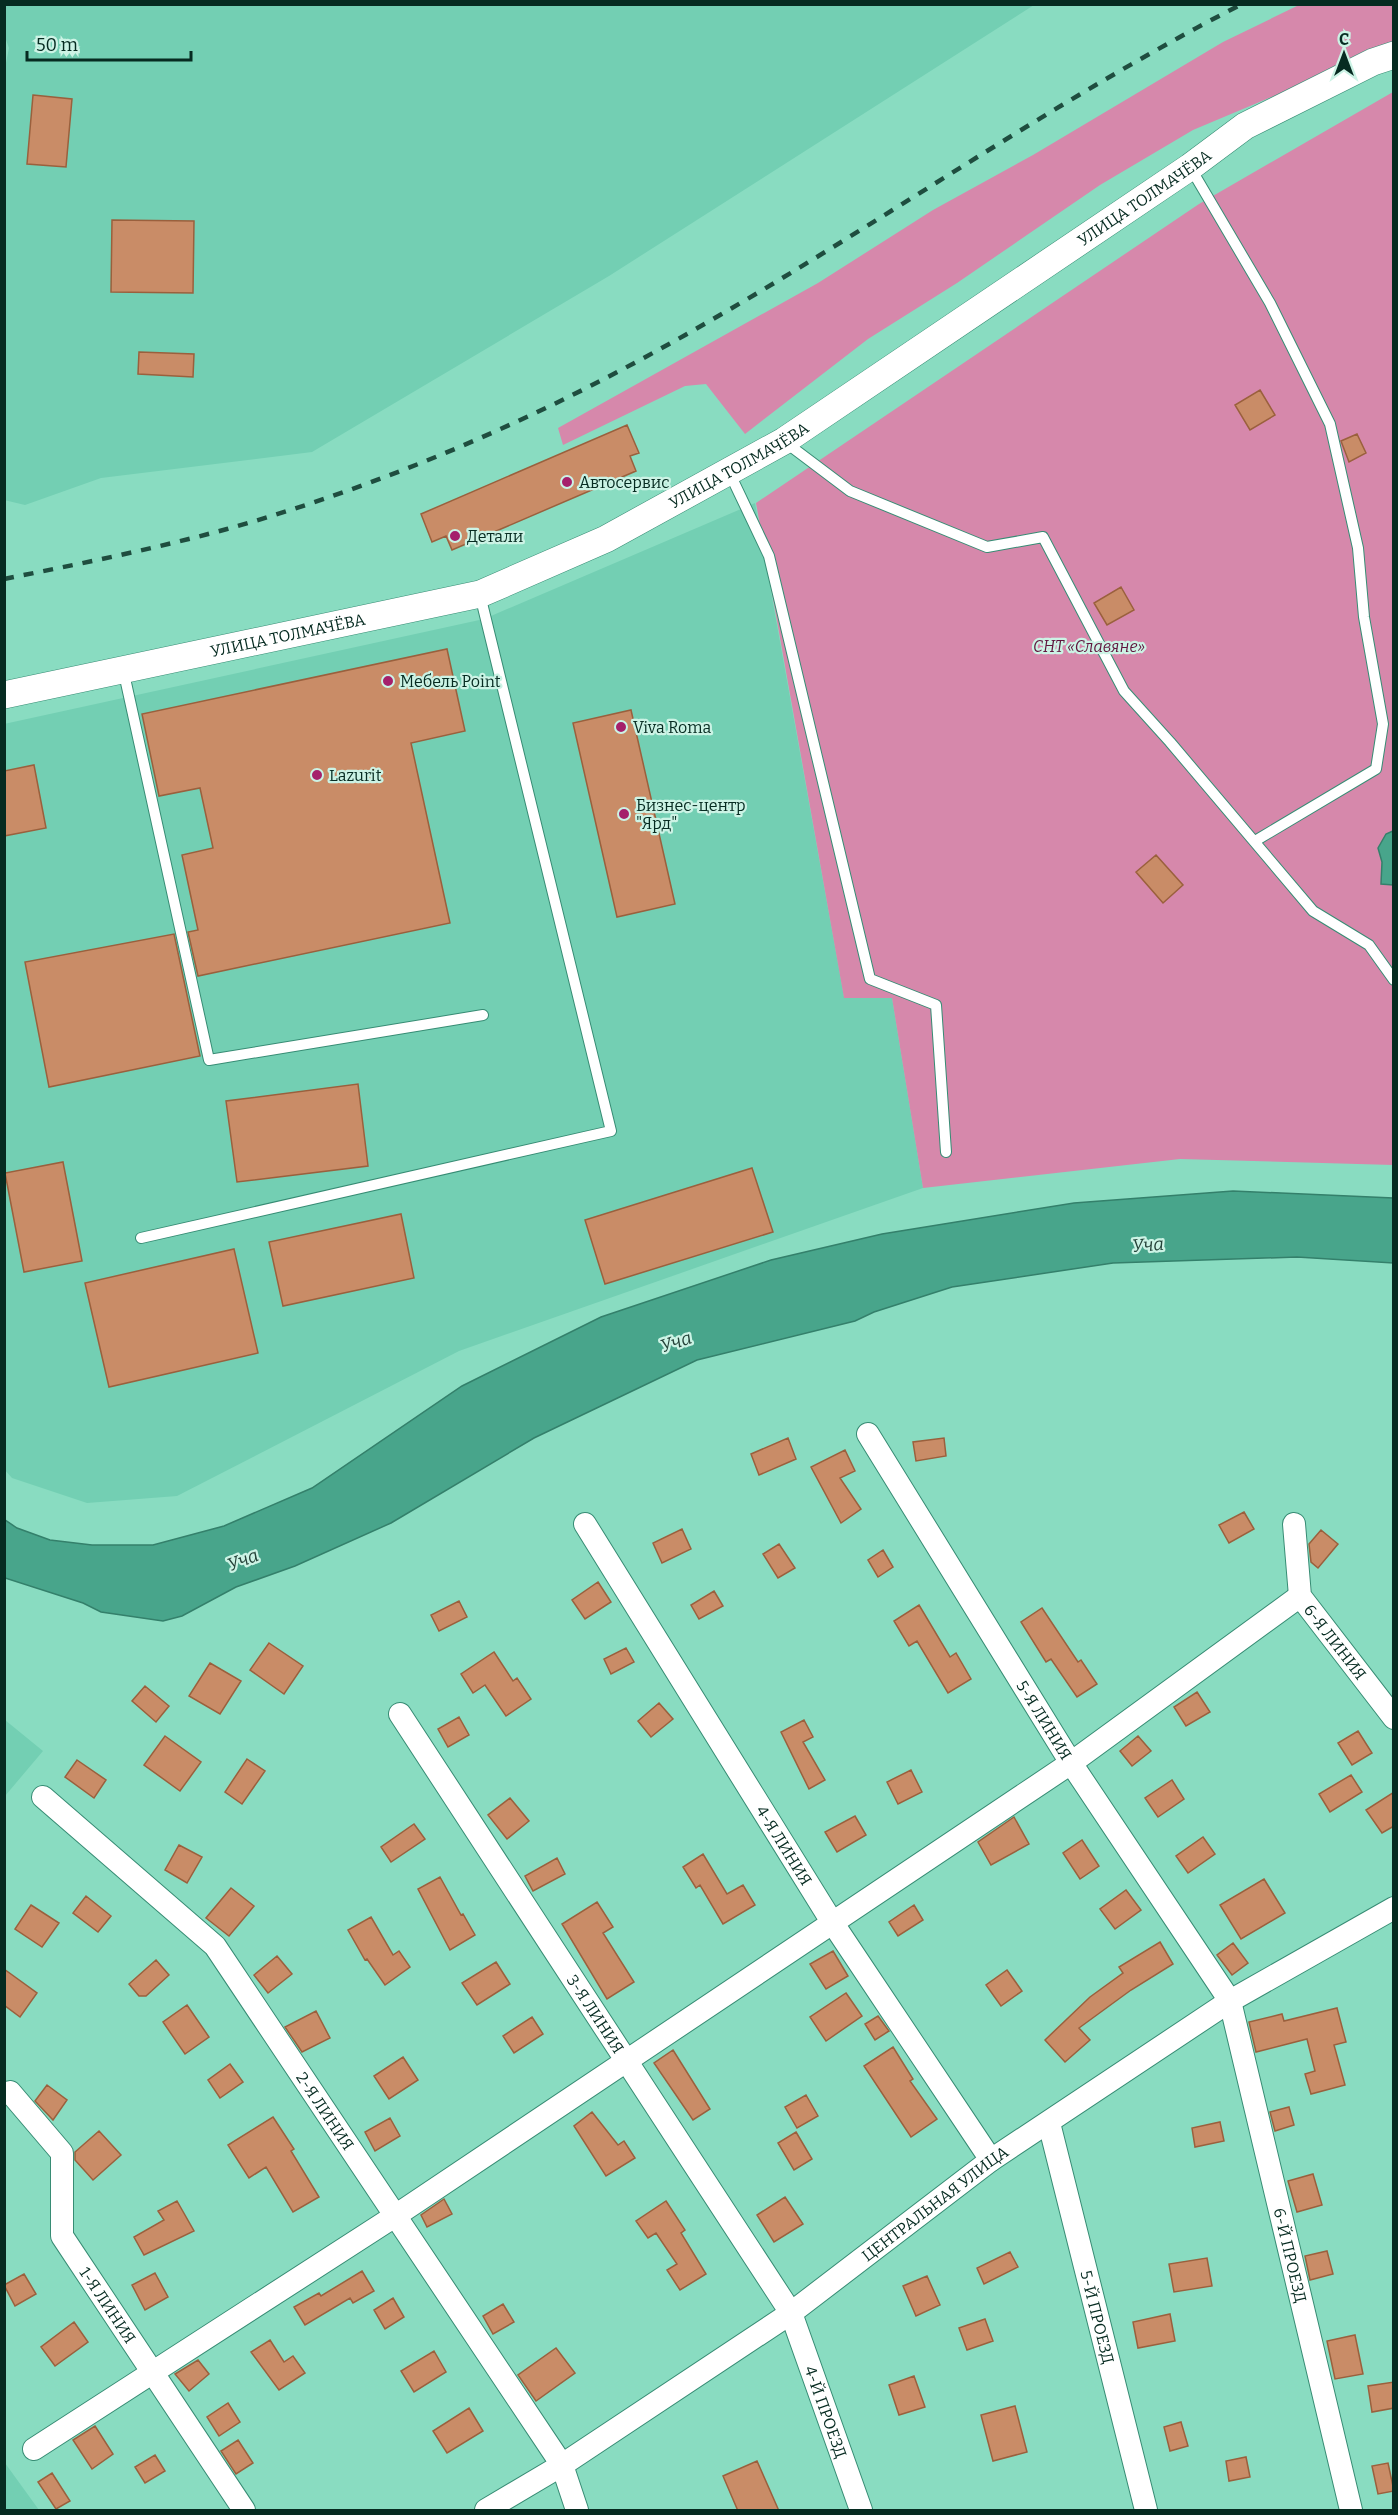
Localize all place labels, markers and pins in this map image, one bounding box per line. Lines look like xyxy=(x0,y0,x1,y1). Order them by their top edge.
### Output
place label: Автосервис xyxy=(579,473,669,492)
marker: Автосервис xyxy=(560,475,574,489)
place label: Детали xyxy=(467,527,523,546)
marker: Детали xyxy=(448,529,462,543)
place label: Мебель Point xyxy=(400,672,501,691)
marker: Мебель Point xyxy=(381,674,395,688)
place label: Viva Roma xyxy=(633,718,712,737)
marker: Viva Roma xyxy=(614,720,628,734)
place label: Lazurit xyxy=(329,766,382,785)
marker: Lazurit xyxy=(310,768,324,782)
place label: Бизнес-центр "Ярд" xyxy=(636,796,746,833)
marker: Бизнес-центр "Ярд" xyxy=(617,807,631,821)

